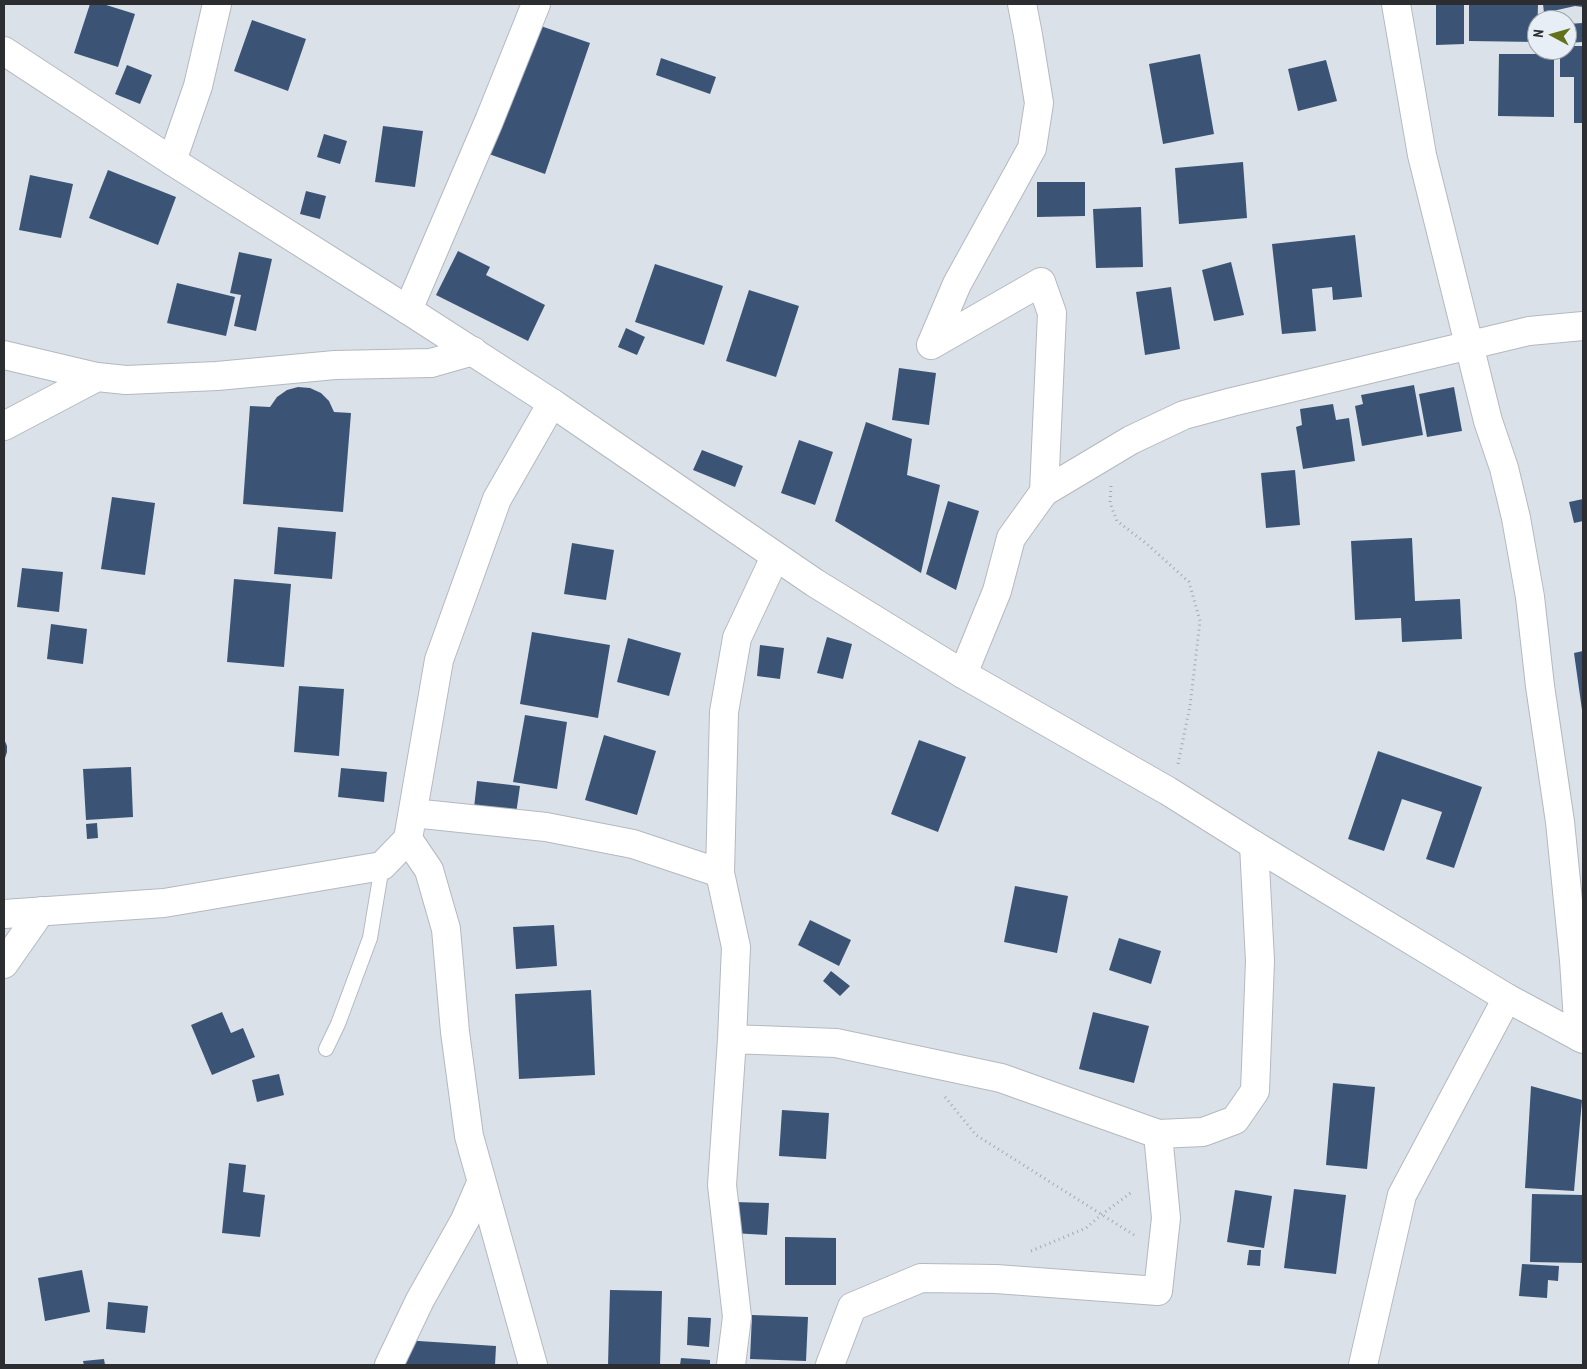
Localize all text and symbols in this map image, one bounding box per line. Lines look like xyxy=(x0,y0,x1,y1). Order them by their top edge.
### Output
north arrow xyxy=(1527,10,1577,60)
text: N xyxy=(1529,29,1547,38)

